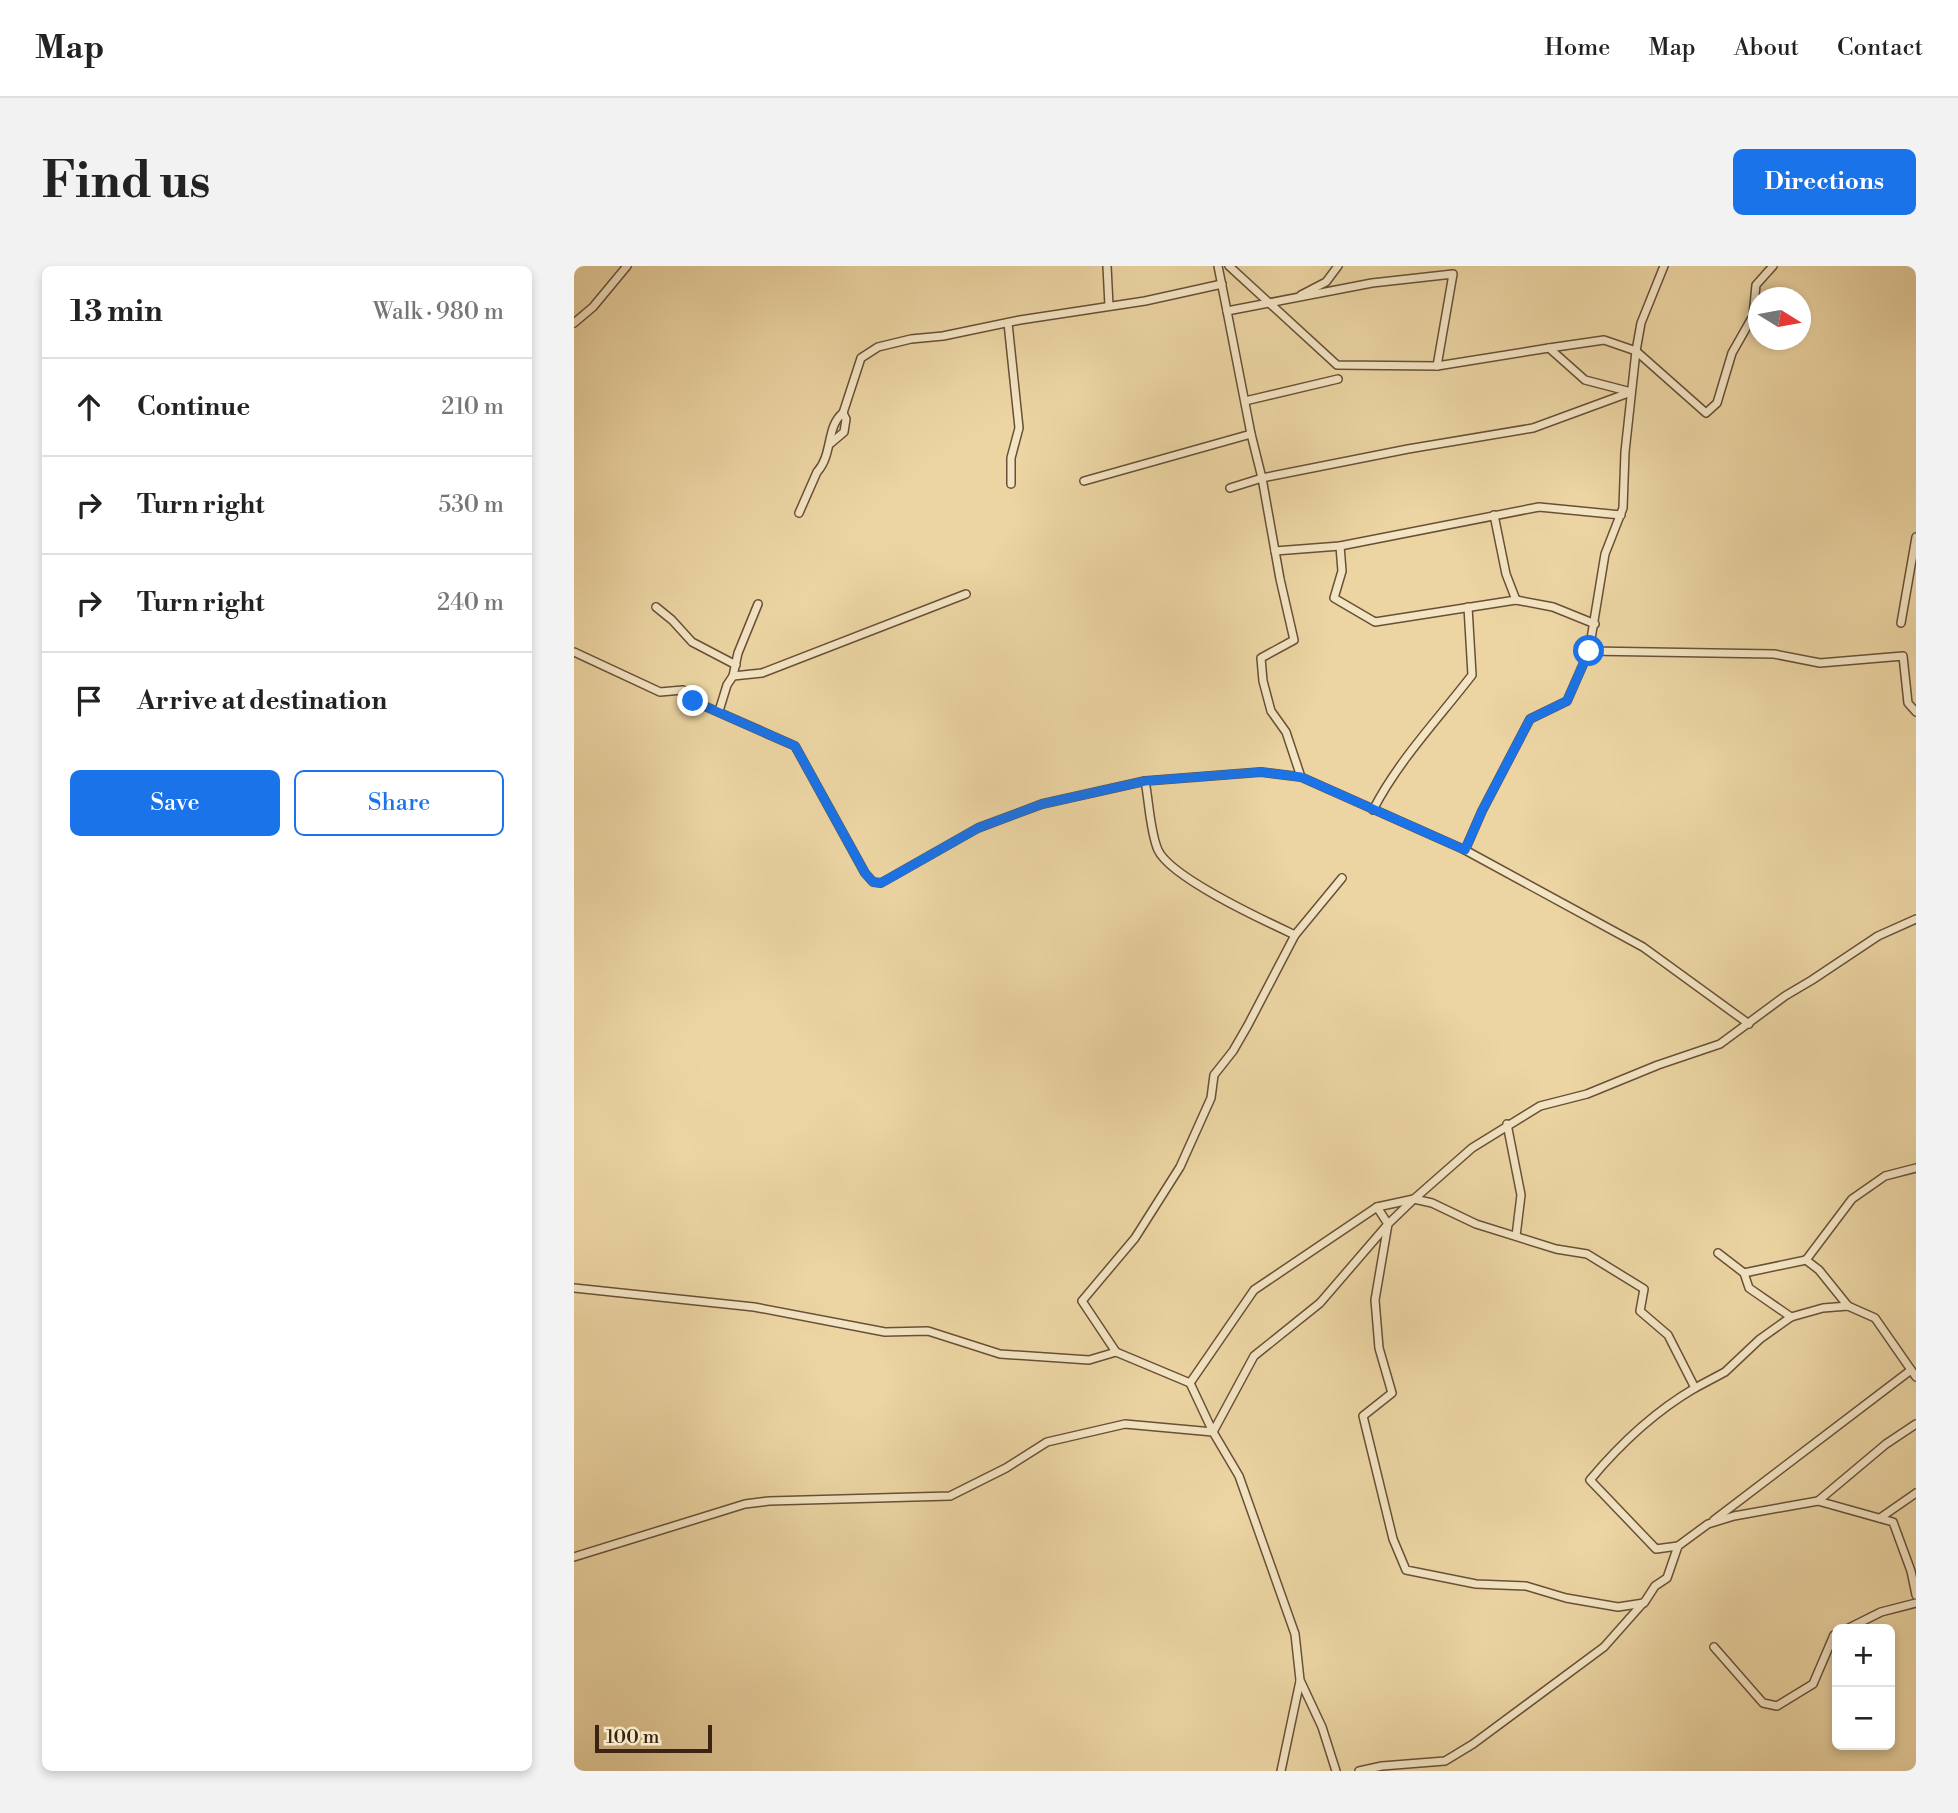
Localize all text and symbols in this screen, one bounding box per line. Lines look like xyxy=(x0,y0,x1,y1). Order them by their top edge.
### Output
text: Map xyxy=(35,28,104,69)
text: Home xyxy=(1545,33,1610,63)
text: Map xyxy=(1648,33,1696,63)
text: About xyxy=(1734,33,1799,63)
text: Contact xyxy=(1837,33,1923,63)
button: Directions xyxy=(1733,149,1916,215)
text: Find us xyxy=(42,152,211,213)
north arrow xyxy=(1748,287,1811,350)
text: 13 min xyxy=(70,293,163,331)
text: Walk · 980 m xyxy=(373,298,504,326)
icon: ahead xyxy=(70,388,108,426)
text: Continue xyxy=(137,391,250,423)
text: 210 m xyxy=(441,393,504,421)
icon: right xyxy=(70,486,108,524)
text: Turn right xyxy=(137,489,265,521)
text: 530 m xyxy=(438,491,504,519)
icon: right xyxy=(70,584,108,622)
text: Turn right xyxy=(137,587,265,619)
text: 240 m xyxy=(437,589,504,617)
route start xyxy=(1573,635,1604,666)
icon: arrive xyxy=(70,682,108,720)
text: Arrive at destination xyxy=(137,685,387,717)
route end xyxy=(677,685,708,716)
button: Save xyxy=(70,770,280,836)
button: Share xyxy=(294,770,504,836)
map controls xyxy=(1832,1624,1895,1750)
button: + xyxy=(1832,1624,1895,1687)
button: − xyxy=(1832,1687,1895,1750)
scale bar xyxy=(595,1722,712,1754)
text: 100 m xyxy=(606,1725,659,1749)

